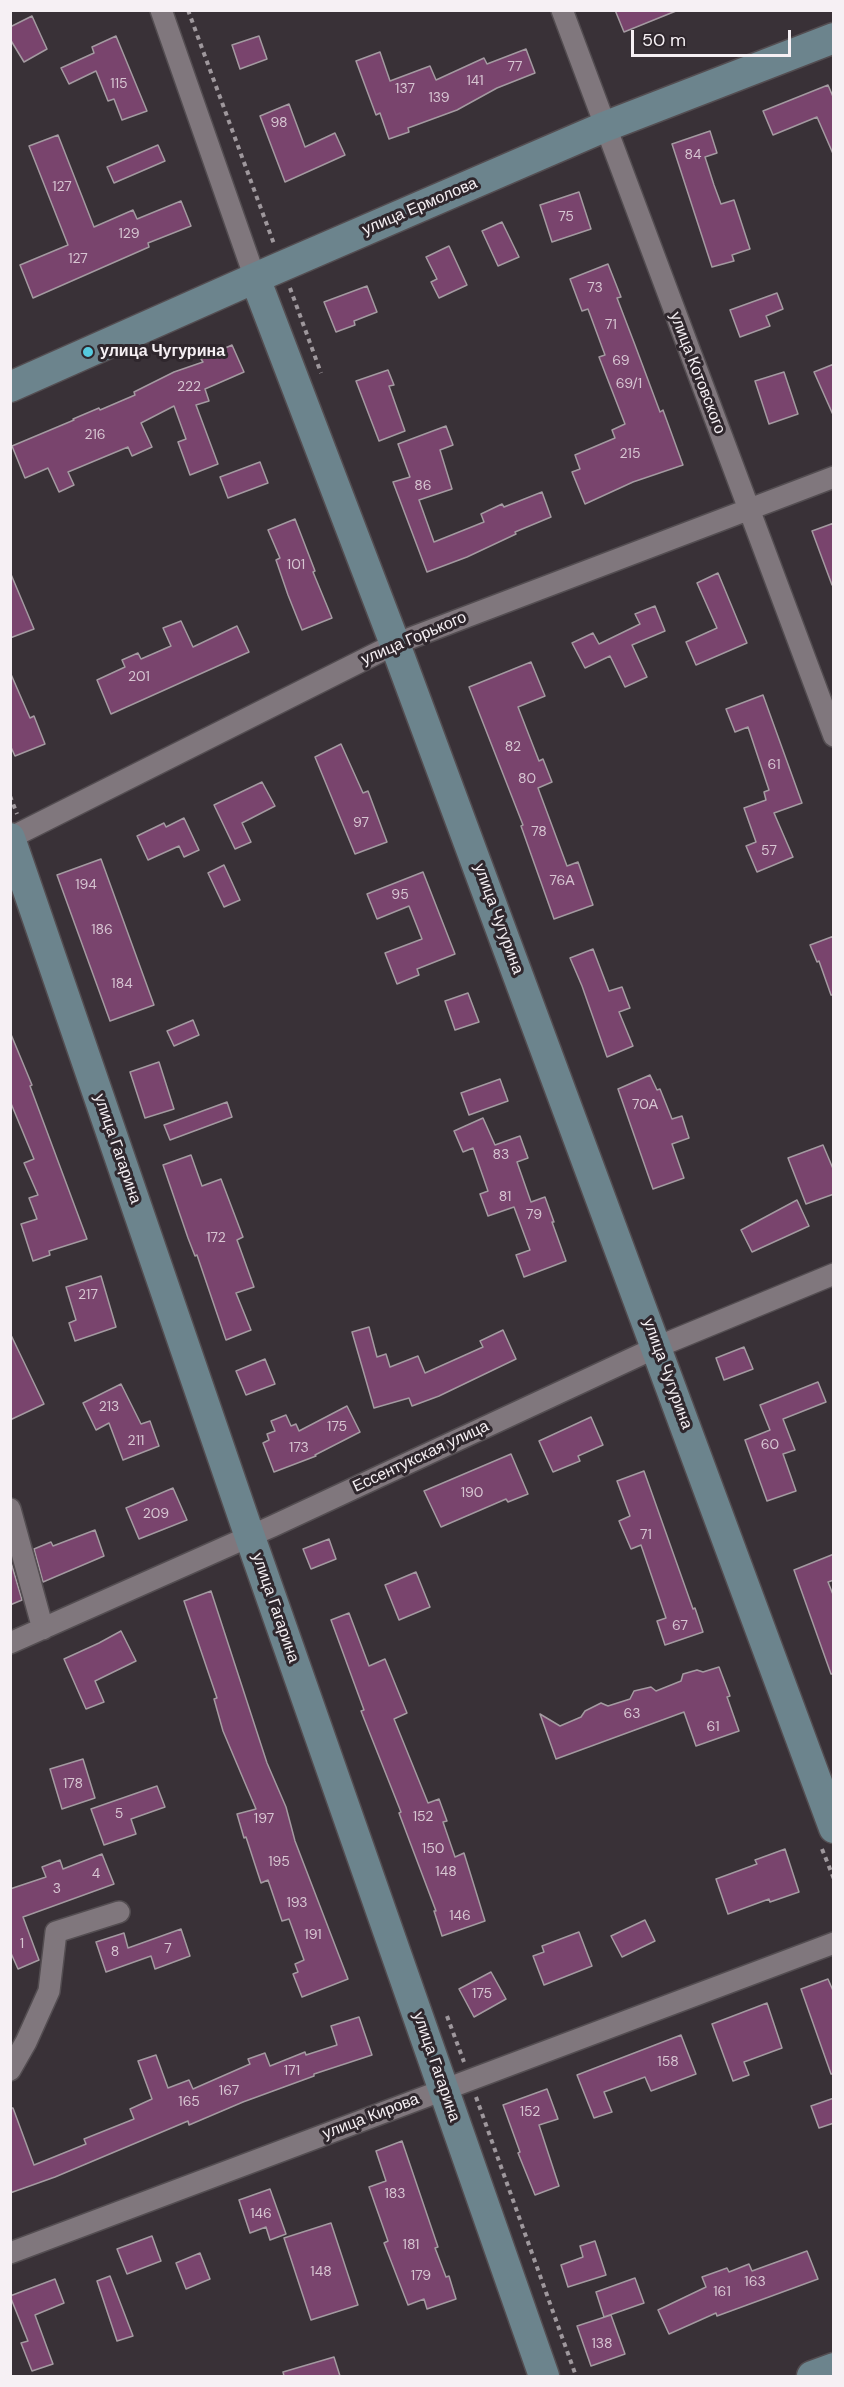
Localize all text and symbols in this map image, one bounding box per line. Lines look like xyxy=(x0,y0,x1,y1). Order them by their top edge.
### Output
scale bar xyxy=(634,18,794,56)
text: 50 m xyxy=(642,28,686,52)
house number: 77 xyxy=(508,59,522,75)
house number: 141 xyxy=(466,73,484,89)
house number: 115 xyxy=(110,76,128,92)
house number: 137 xyxy=(395,81,415,97)
house number: 139 xyxy=(428,90,450,106)
house number: 98 xyxy=(270,115,288,131)
house number: 84 xyxy=(684,147,702,163)
street label: улица Ермолова xyxy=(360,174,480,240)
house number: 127 xyxy=(52,179,72,195)
house number: 75 xyxy=(558,209,574,225)
house number: 129 xyxy=(118,226,140,242)
house number: 127 xyxy=(68,251,88,267)
house number: 73 xyxy=(587,280,603,296)
street label: улица Котовского xyxy=(665,309,729,437)
house number: 71 xyxy=(605,317,617,333)
place label: улица Чугурина xyxy=(100,342,225,362)
marker: улица Чугурина xyxy=(81,345,95,359)
house number: 69 xyxy=(612,353,630,369)
house number: 69/1 xyxy=(616,376,642,392)
house number: 222 xyxy=(177,379,201,395)
house number: 216 xyxy=(84,427,106,443)
house number: 215 xyxy=(620,446,640,462)
house number: 86 xyxy=(414,478,432,494)
house number: 101 xyxy=(287,557,305,573)
street label: улица Горького xyxy=(359,608,469,670)
house number: 201 xyxy=(128,669,150,685)
house number: 82 xyxy=(505,739,521,755)
house number: 61 xyxy=(767,757,781,773)
house number: 80 xyxy=(518,771,536,787)
house number: 97 xyxy=(353,815,369,831)
house number: 78 xyxy=(531,824,547,840)
house number: 57 xyxy=(761,843,777,859)
street label: улица Чугурина xyxy=(469,861,527,977)
house number: 76А xyxy=(549,873,575,889)
house number: 194 xyxy=(75,877,97,893)
house number: 95 xyxy=(391,887,409,903)
house number: 186 xyxy=(91,922,113,938)
house number: 184 xyxy=(111,976,133,992)
street label: улица Гагарина xyxy=(89,1092,145,1206)
house number: 70А xyxy=(632,1097,658,1113)
house number: 83 xyxy=(493,1147,509,1163)
house number: 81 xyxy=(499,1189,511,1205)
house number: 79 xyxy=(526,1207,542,1223)
house number: 172 xyxy=(206,1230,226,1246)
house number: 217 xyxy=(78,1287,98,1303)
street label: улица Чугурина xyxy=(638,1316,696,1432)
house number: 213 xyxy=(99,1399,119,1415)
street label: Ессентукская улица xyxy=(350,1417,492,1497)
house number: 175 xyxy=(327,1419,347,1435)
house number: 211 xyxy=(128,1433,144,1449)
house number: 60 xyxy=(761,1437,779,1453)
house number: 173 xyxy=(289,1440,309,1456)
house number: 190 xyxy=(461,1485,483,1501)
house number: 209 xyxy=(143,1506,169,1522)
house number: 71 xyxy=(640,1527,652,1543)
street label: улица Гагарина xyxy=(247,1551,303,1665)
house number: 67 xyxy=(672,1618,688,1634)
house number: 63 xyxy=(623,1706,641,1722)
house number: 61 xyxy=(706,1719,720,1735)
house number: 178 xyxy=(63,1776,83,1792)
house number: 5 xyxy=(115,1806,123,1822)
house number: 152 xyxy=(413,1809,433,1825)
house number: 197 xyxy=(254,1811,274,1827)
house number: 150 xyxy=(422,1841,444,1857)
house number: 195 xyxy=(268,1854,290,1870)
house number: 148 xyxy=(435,1864,457,1880)
house number: 4 xyxy=(92,1866,100,1882)
house number: 3 xyxy=(53,1881,61,1897)
house number: 193 xyxy=(286,1895,308,1911)
house number: 146 xyxy=(449,1908,471,1924)
house number: 191 xyxy=(304,1927,322,1943)
house number: 1 xyxy=(20,1936,24,1952)
house number: 7 xyxy=(164,1941,172,1957)
house number: 8 xyxy=(111,1944,119,1960)
house number: 175 xyxy=(472,1986,492,2002)
street label: улица Гагарина xyxy=(408,2010,464,2124)
house number: 158 xyxy=(657,2054,679,2070)
house number: 171 xyxy=(284,2063,300,2079)
house number: 167 xyxy=(219,2083,239,2099)
street label: улица Кирова xyxy=(320,2090,422,2144)
house number: 165 xyxy=(178,2094,200,2110)
house number: 152 xyxy=(520,2104,540,2120)
house number: 183 xyxy=(384,2186,406,2202)
house number: 146 xyxy=(250,2206,272,2222)
house number: 181 xyxy=(403,2237,419,2253)
house number: 148 xyxy=(310,2264,332,2280)
house number: 179 xyxy=(411,2268,431,2284)
house number: 163 xyxy=(744,2274,766,2290)
house number: 161 xyxy=(713,2284,731,2300)
house number: 138 xyxy=(591,2336,613,2352)

